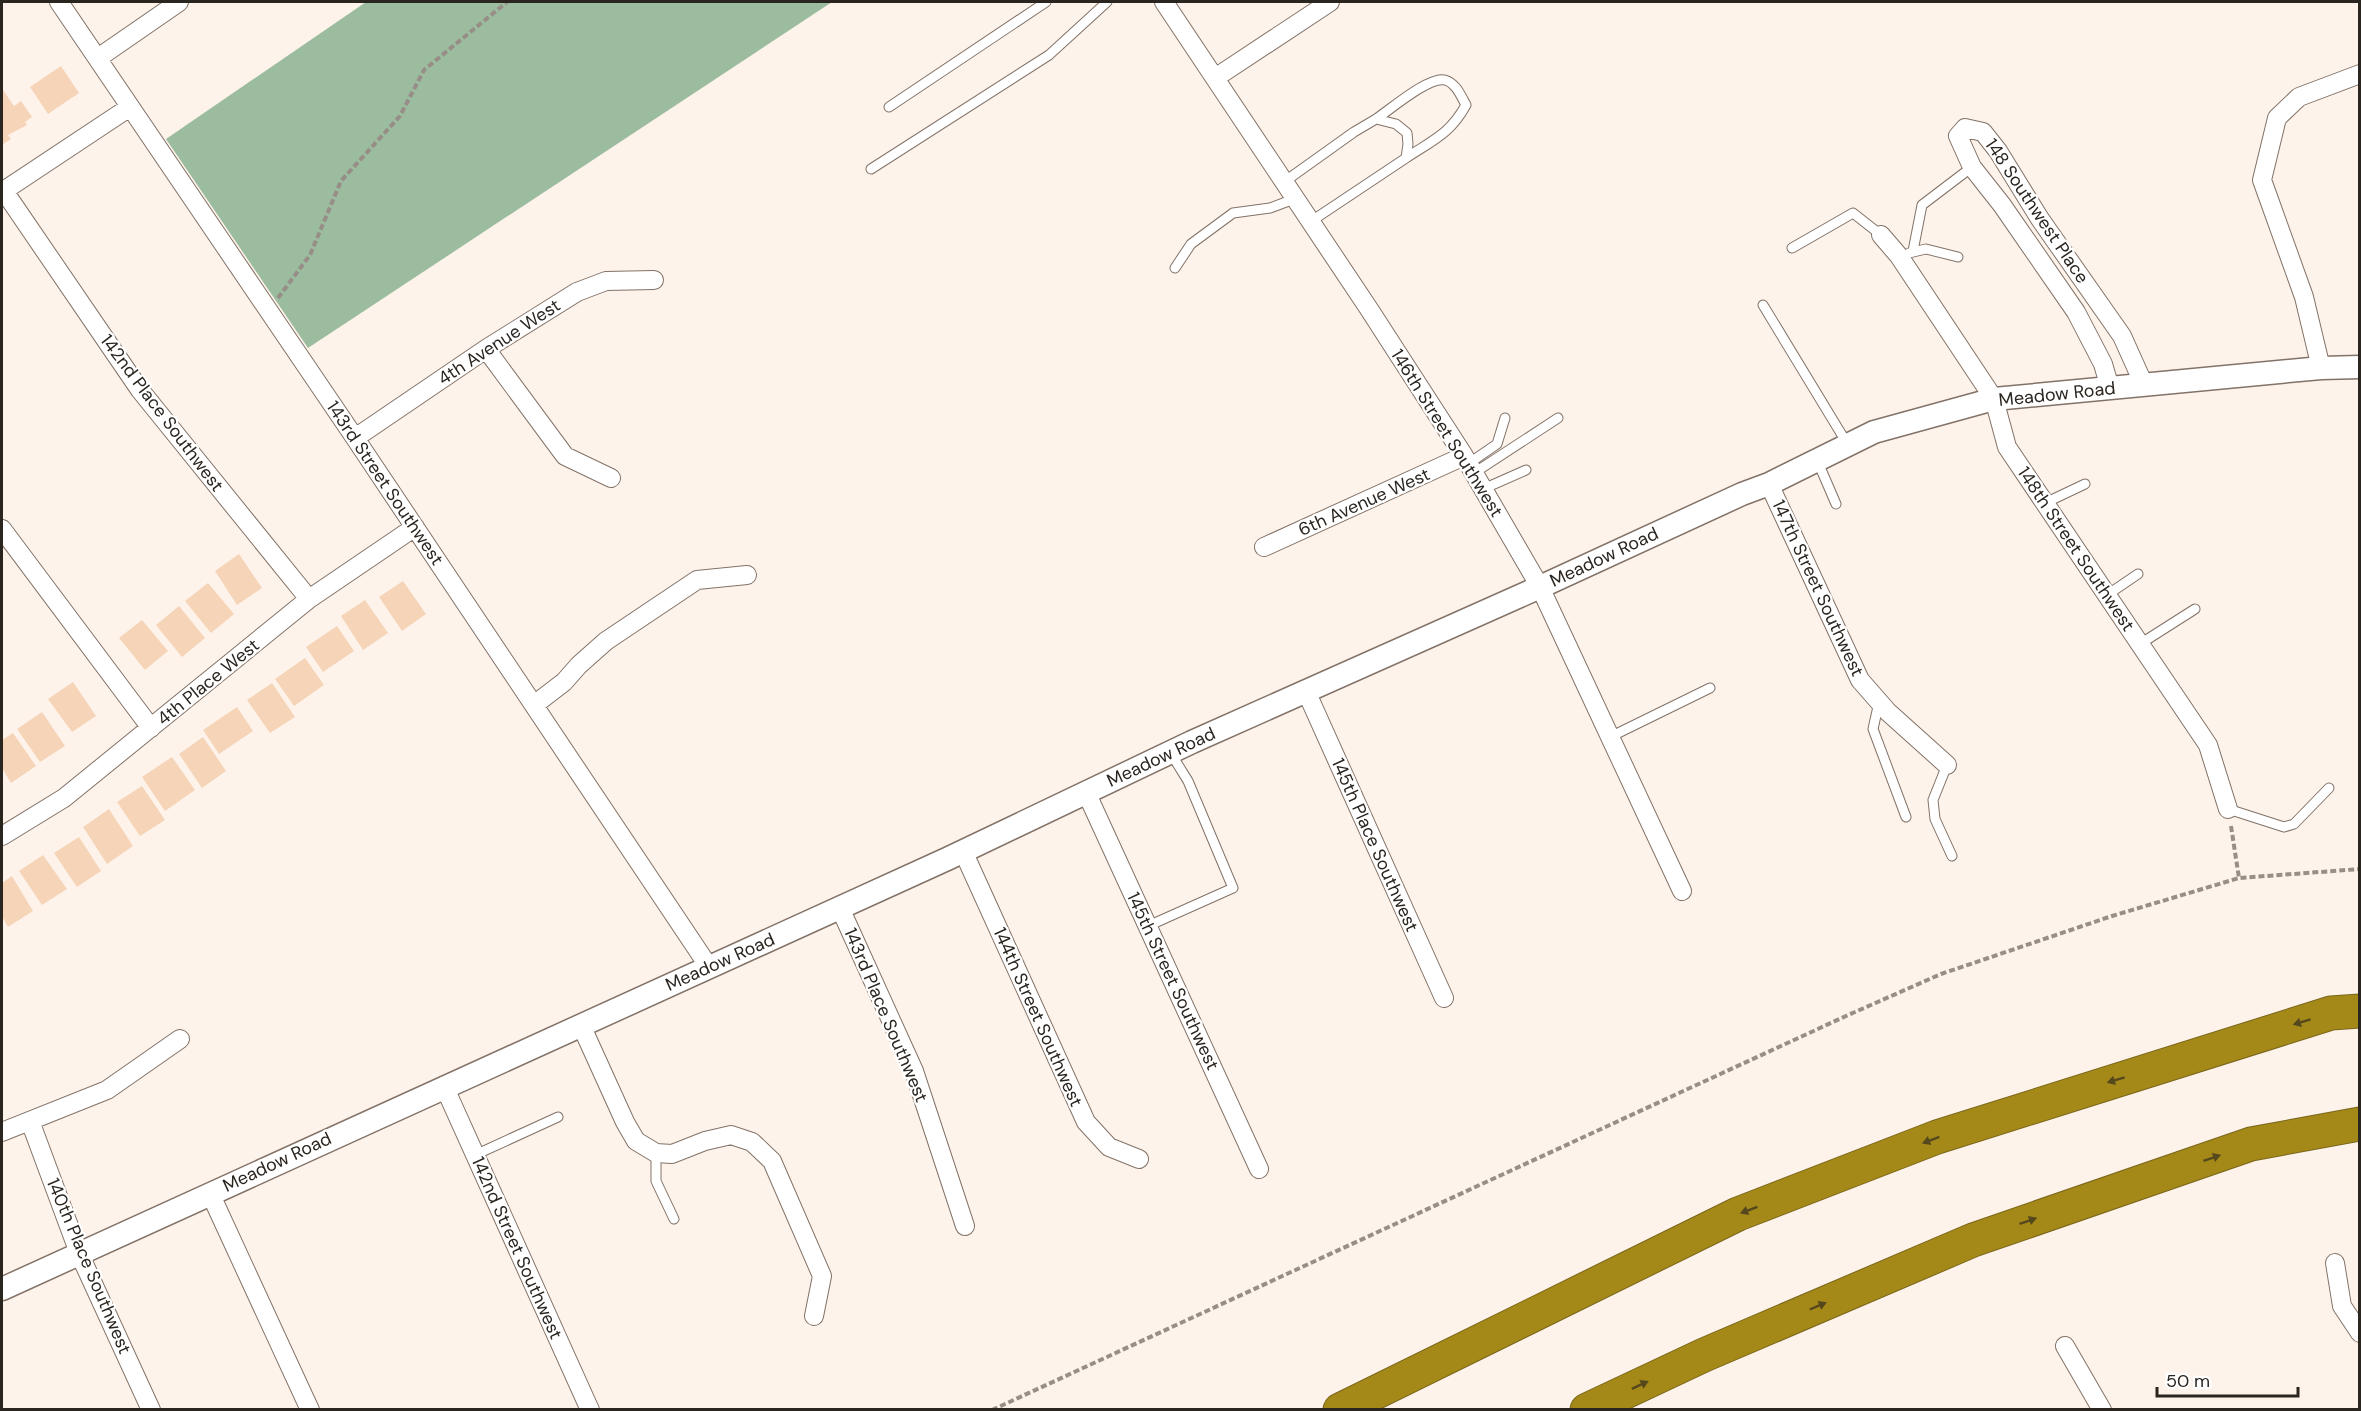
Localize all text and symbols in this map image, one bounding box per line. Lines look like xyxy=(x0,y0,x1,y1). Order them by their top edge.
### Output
street label: 148 Southwest Place xyxy=(1980,134,2094,288)
street label: 4th Avenue West xyxy=(433,293,565,391)
street label: 142nd Place Southwest xyxy=(95,330,229,496)
street label: 146th Street Southwest xyxy=(1385,344,1509,522)
street label: Meadow Road xyxy=(1997,376,2117,412)
street label: 143rd Street Southwest xyxy=(321,396,449,570)
street label: 6th Avenue West xyxy=(1294,462,1434,542)
street label: 148th Street Southwest xyxy=(2012,462,2140,636)
street label: 147th Street Southwest xyxy=(1766,496,1870,680)
street label: Meadow Road xyxy=(1546,521,1662,593)
street label: 4th Place West xyxy=(152,633,264,731)
street label: Meadow Road xyxy=(1103,721,1219,793)
street label: 145th Place Southwest xyxy=(1326,755,1424,935)
street label: 145th Street Southwest xyxy=(1121,888,1225,1074)
street label: 143rd Place Southwest xyxy=(838,924,934,1106)
street label: 144th Street Southwest xyxy=(988,924,1088,1110)
street label: Meadow Road xyxy=(662,927,778,997)
one-way arrow xyxy=(2293,1018,2311,1027)
one-way arrow xyxy=(2107,1076,2125,1086)
street label: Meadow Road xyxy=(219,1126,335,1198)
one-way arrow xyxy=(1921,1135,1939,1145)
one-way arrow xyxy=(2203,1152,2221,1162)
street label: 142nd Street Southwest xyxy=(466,1153,568,1343)
street label: 140th Place Southwest xyxy=(41,1174,137,1358)
one-way arrow xyxy=(1740,1206,1758,1216)
one-way arrow xyxy=(2019,1216,2037,1225)
one-way arrow xyxy=(1809,1301,1827,1310)
scale bar xyxy=(2157,1360,2298,1398)
text: 50 m xyxy=(2166,1369,2210,1393)
one-way arrow xyxy=(1631,1380,1648,1389)

